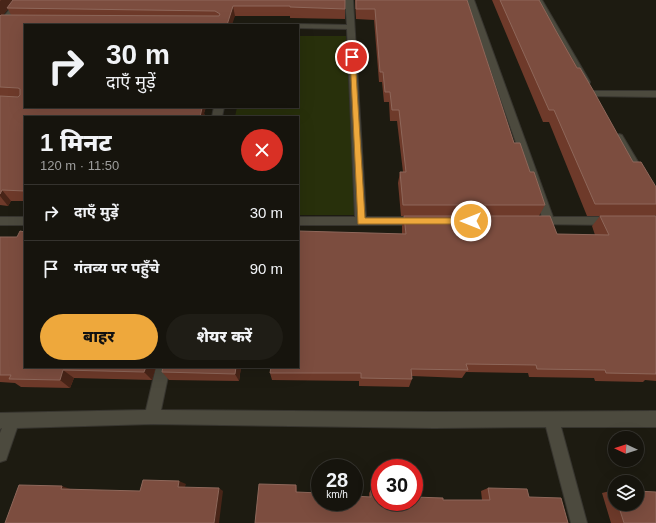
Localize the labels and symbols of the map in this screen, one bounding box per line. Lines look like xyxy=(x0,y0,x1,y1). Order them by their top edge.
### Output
pin xyxy=(335,40,369,74)
position arrow xyxy=(450,200,492,242)
north arrow xyxy=(608,431,644,467)
speed limit sign: 30 xyxy=(371,459,423,511)

